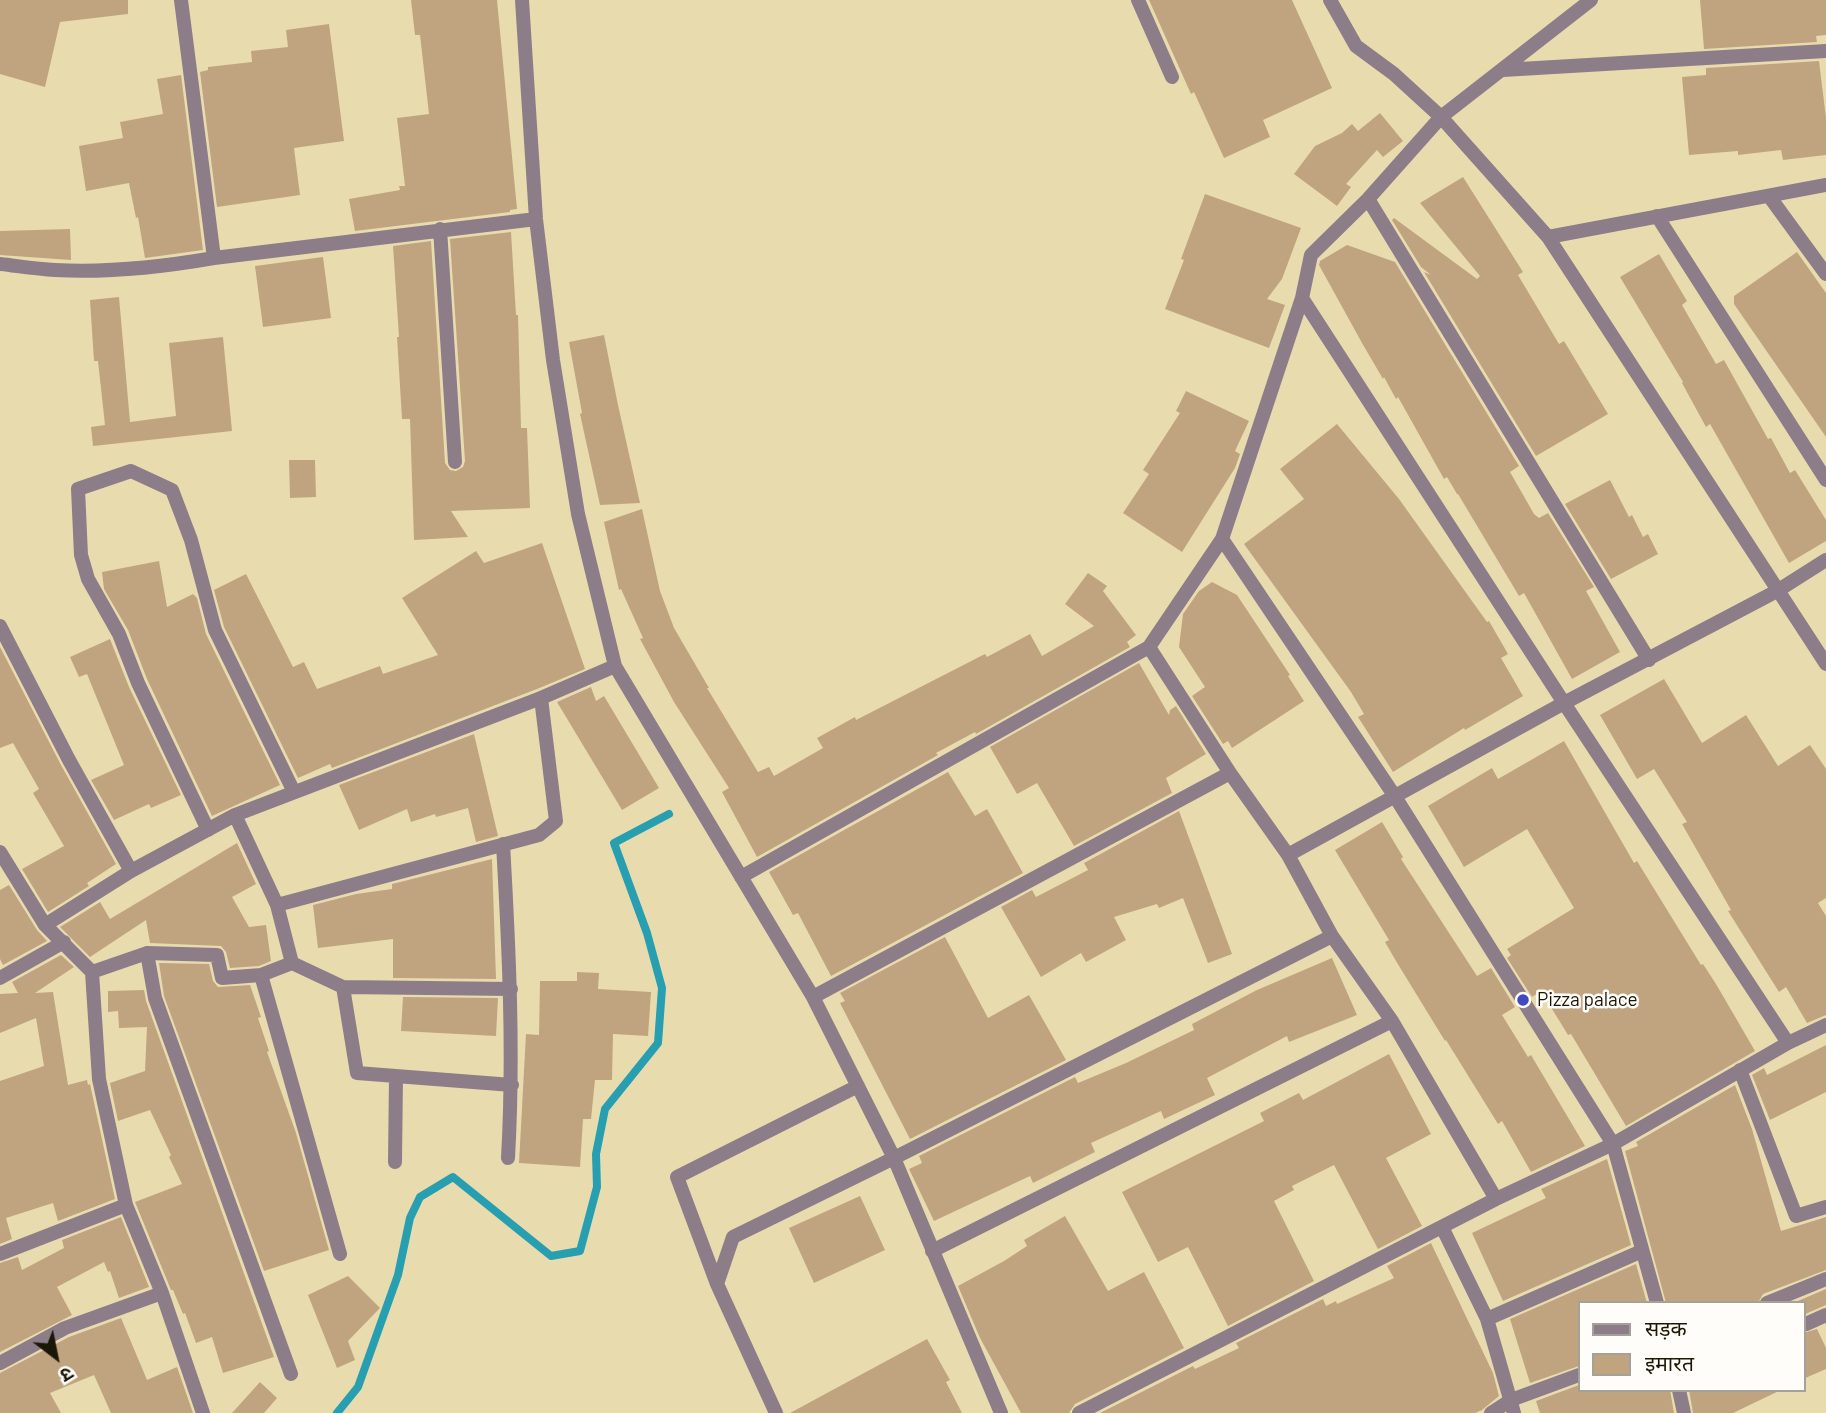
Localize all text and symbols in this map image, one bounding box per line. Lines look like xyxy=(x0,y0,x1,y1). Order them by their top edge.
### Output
place label: Pizza palace xyxy=(1537,989,1638,1011)
marker: Pizza palace xyxy=(1515,992,1531,1008)
legend xyxy=(1577,1301,1805,1392)
text: सड़क xyxy=(1645,1315,1687,1340)
north arrow xyxy=(21,1322,91,1392)
text: इमारत xyxy=(1645,1350,1694,1375)
text: उ xyxy=(57,1363,78,1388)

